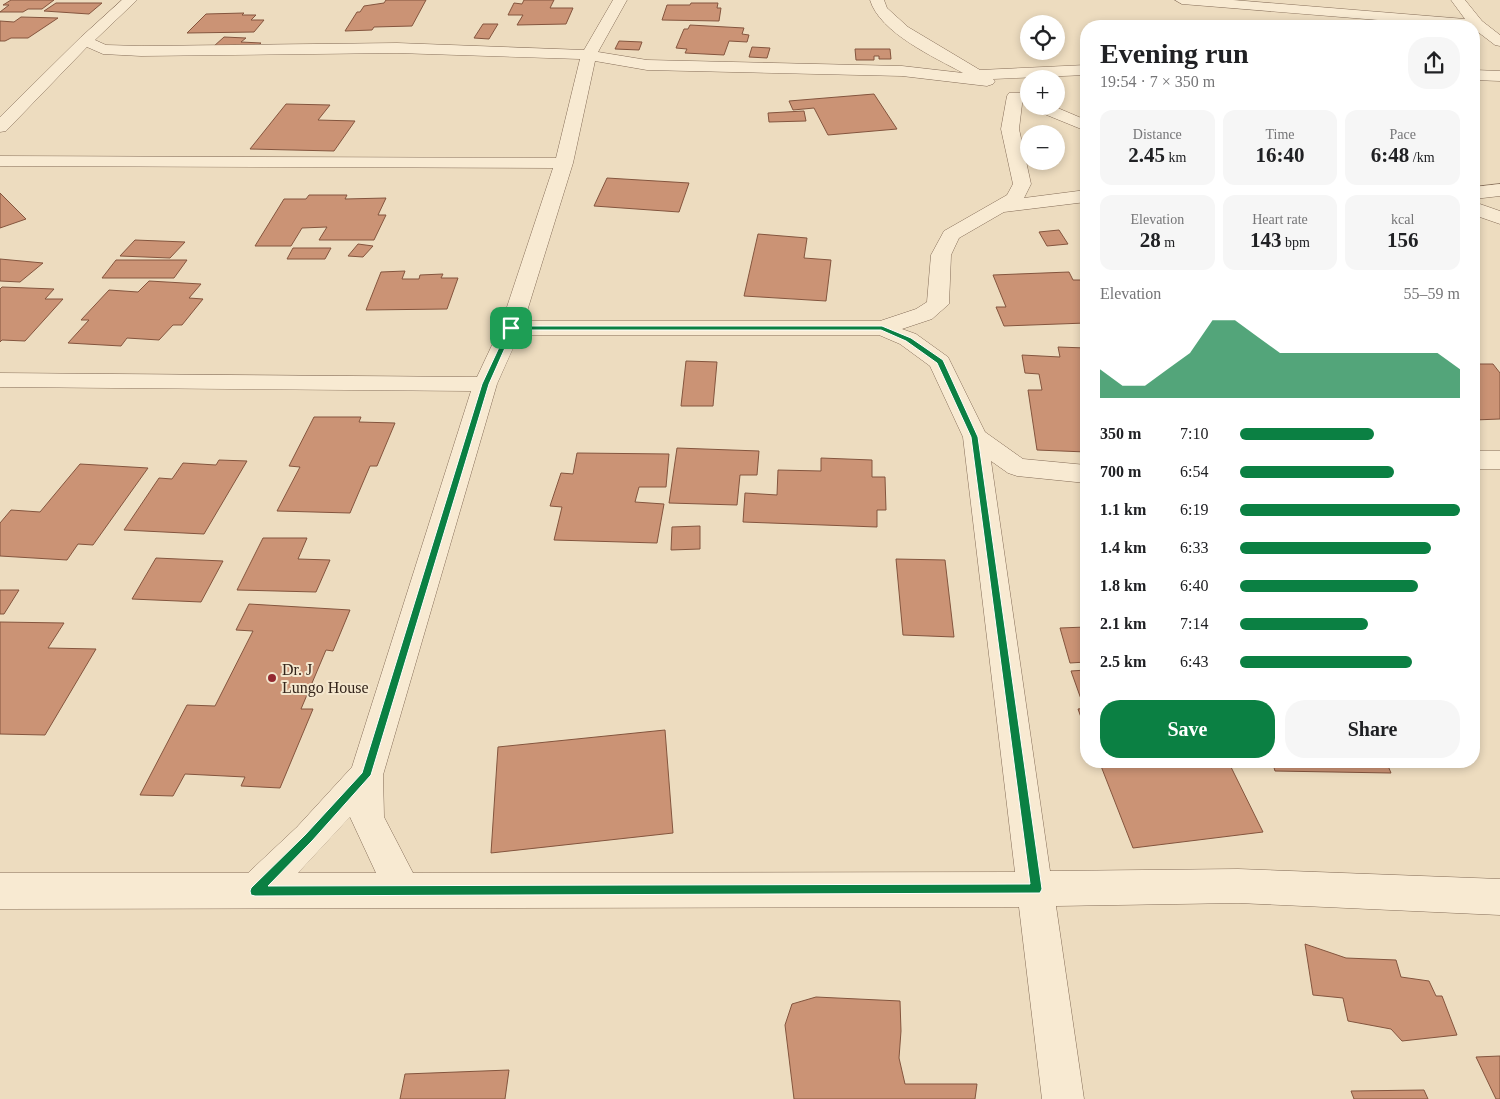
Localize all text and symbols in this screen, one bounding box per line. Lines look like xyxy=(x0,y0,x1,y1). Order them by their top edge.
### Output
map controls xyxy=(1020,15,1065,170)
button: locate xyxy=(1020,15,1065,60)
button: share xyxy=(1408,37,1460,89)
text: Evening run xyxy=(1100,38,1249,69)
button: + xyxy=(1020,70,1065,115)
text: 19:54 · 7 × 350 m xyxy=(1100,73,1215,90)
button: − xyxy=(1020,125,1065,170)
text: Distance xyxy=(1133,127,1182,142)
text: Time xyxy=(1265,127,1295,142)
text: Pace xyxy=(1389,127,1416,142)
text: 2.45 xyxy=(1128,143,1165,167)
text: 16:40 xyxy=(1255,143,1304,167)
text: 6:48 xyxy=(1371,143,1409,167)
text: km xyxy=(1165,150,1186,165)
text: /km xyxy=(1409,150,1435,165)
text: Elevation xyxy=(1131,212,1184,227)
text: Heart rate xyxy=(1252,212,1308,227)
text: kcal xyxy=(1391,212,1414,227)
text: 28 xyxy=(1140,228,1161,252)
text: 143 xyxy=(1250,228,1282,252)
text: 156 xyxy=(1387,228,1418,252)
text: m xyxy=(1161,235,1175,250)
text: bpm xyxy=(1282,235,1310,250)
text: Elevation xyxy=(1100,285,1161,302)
text: 55–59 m xyxy=(1404,285,1460,302)
pin xyxy=(490,307,532,349)
icon: arrive xyxy=(497,314,525,342)
text: 350 m xyxy=(1100,425,1141,442)
text: 7:10 xyxy=(1180,425,1208,442)
text: 700 m xyxy=(1100,463,1141,480)
text: 6:54 xyxy=(1180,463,1208,480)
text: 1.1 km xyxy=(1100,501,1146,518)
text: 6:19 xyxy=(1180,501,1208,518)
text: 1.4 km xyxy=(1100,539,1146,556)
text: 6:33 xyxy=(1180,539,1208,556)
text: 1.8 km xyxy=(1100,577,1146,594)
text: 6:40 xyxy=(1180,577,1208,594)
text: 2.1 km xyxy=(1100,615,1146,632)
text: 7:14 xyxy=(1180,615,1208,632)
text: 2.5 km xyxy=(1100,653,1146,670)
text: 6:43 xyxy=(1180,653,1208,670)
place label: Dr. J Lungo House xyxy=(282,661,369,697)
marker: Dr. J Lungo House xyxy=(266,672,278,684)
button: Save xyxy=(1100,700,1275,758)
button: Share xyxy=(1285,700,1460,758)

